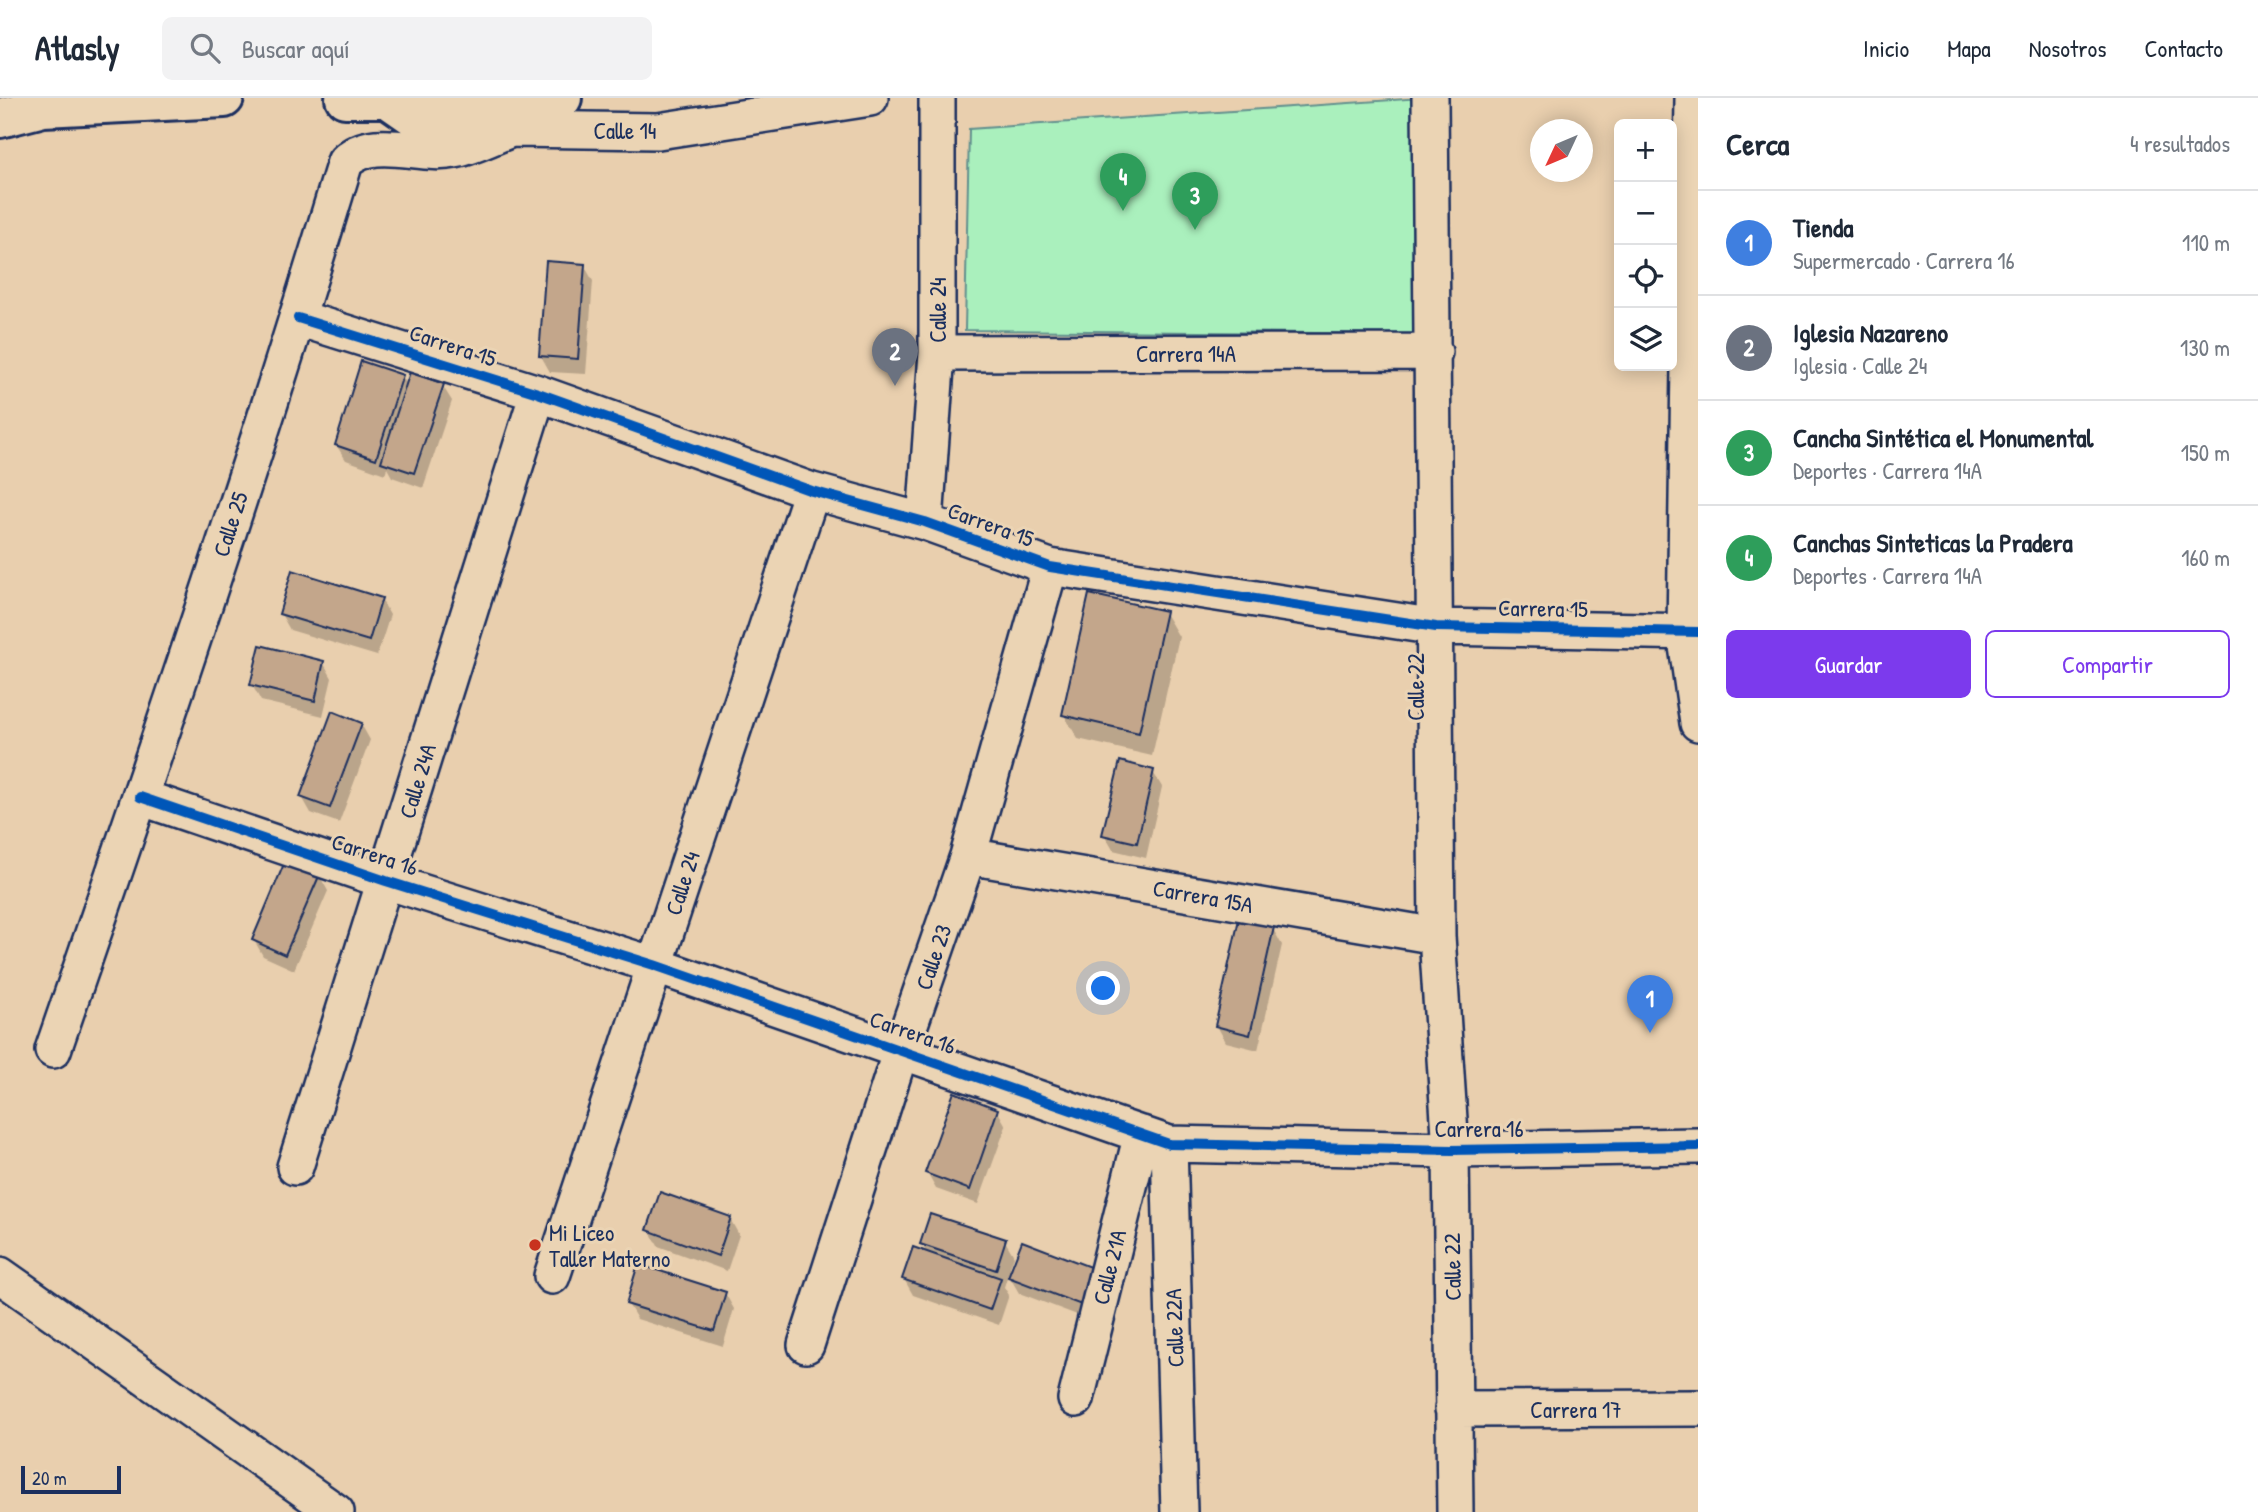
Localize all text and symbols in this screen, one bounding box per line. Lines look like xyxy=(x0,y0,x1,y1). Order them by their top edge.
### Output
search box xyxy=(162,17,652,80)
text: Atlasly xyxy=(35,26,120,70)
icon: search xyxy=(186,29,224,67)
text: Buscar aquí xyxy=(242,31,350,66)
text: Inicio xyxy=(1863,32,1909,64)
text: Mapa xyxy=(1947,32,1991,64)
text: Nosotros xyxy=(2029,32,2106,64)
text: Contacto xyxy=(2144,32,2223,64)
street label: Calle 14 xyxy=(594,115,656,146)
north arrow xyxy=(1530,119,1593,182)
map controls xyxy=(1614,119,1677,371)
button: + xyxy=(1614,119,1677,182)
text: Cerca xyxy=(1726,124,1789,164)
text: 4 resultados xyxy=(2130,128,2230,159)
pin: 4 xyxy=(1100,153,1146,211)
pin: 3 xyxy=(1172,172,1218,230)
button: − xyxy=(1614,182,1677,245)
text: Tienda xyxy=(1793,210,1853,245)
text: 1 xyxy=(1745,227,1753,258)
text: 110 m xyxy=(2182,227,2230,258)
button: locate xyxy=(1614,245,1677,308)
text: Supermercado · Carrera 16 xyxy=(1793,245,2015,276)
street label: Calle 24 xyxy=(922,277,953,343)
button: layers xyxy=(1614,308,1677,371)
text: Iglesia Nazareno xyxy=(1793,315,1948,350)
street label: Carrera 15 xyxy=(406,316,501,374)
pin: 2 xyxy=(872,328,918,386)
text: 2 xyxy=(1744,332,1754,363)
text: 130 m xyxy=(2180,332,2230,363)
street label: Carrera 14A xyxy=(1136,338,1236,369)
text: Iglesia · Calle 24 xyxy=(1793,350,1927,381)
text: Cancha Sintética el Monumental xyxy=(1793,420,2093,455)
text: 3 xyxy=(1744,437,1754,468)
text: 150 m xyxy=(2181,437,2230,468)
text: Deportes · Carrera 14A xyxy=(1793,455,1982,486)
street label: Calle 25 xyxy=(205,487,255,560)
street label: Carrera 15 xyxy=(944,494,1039,554)
text: Canchas Sinteticas la Pradera xyxy=(1793,525,2073,560)
text: 4 xyxy=(1745,542,1753,573)
text: 160 m xyxy=(2181,542,2230,573)
text: Deportes · Carrera 14A xyxy=(1793,560,1982,591)
street label: Carrera 15 xyxy=(1498,592,1588,624)
button: Guardar xyxy=(1726,630,1971,698)
button: Compartir xyxy=(1985,630,2230,698)
street label: Calle 22 xyxy=(1400,653,1431,721)
street label: Calle 24A xyxy=(391,740,443,822)
street label: Carrera 16 xyxy=(328,825,422,883)
street label: Calle 24 xyxy=(657,847,707,919)
street label: Carrera 15A xyxy=(1151,872,1255,920)
street label: Calle 23 xyxy=(907,920,959,994)
your location xyxy=(1086,971,1120,1005)
pin: 1 xyxy=(1627,975,1673,1033)
street label: Carrera 16 xyxy=(866,1003,960,1061)
street label: Carrera 16 xyxy=(1434,1113,1524,1144)
place label: Mi Liceo Taller Materno xyxy=(549,1217,670,1274)
street label: Calle 21A xyxy=(1085,1226,1133,1308)
street label: Calle 22 xyxy=(1436,1233,1468,1301)
marker: Mi Liceo Taller Materno xyxy=(527,1237,543,1253)
street label: Calle 22A xyxy=(1157,1288,1191,1368)
street label: Carrera 17 xyxy=(1530,1394,1622,1425)
scale bar xyxy=(21,1463,121,1495)
text: 20 m xyxy=(32,1465,67,1491)

